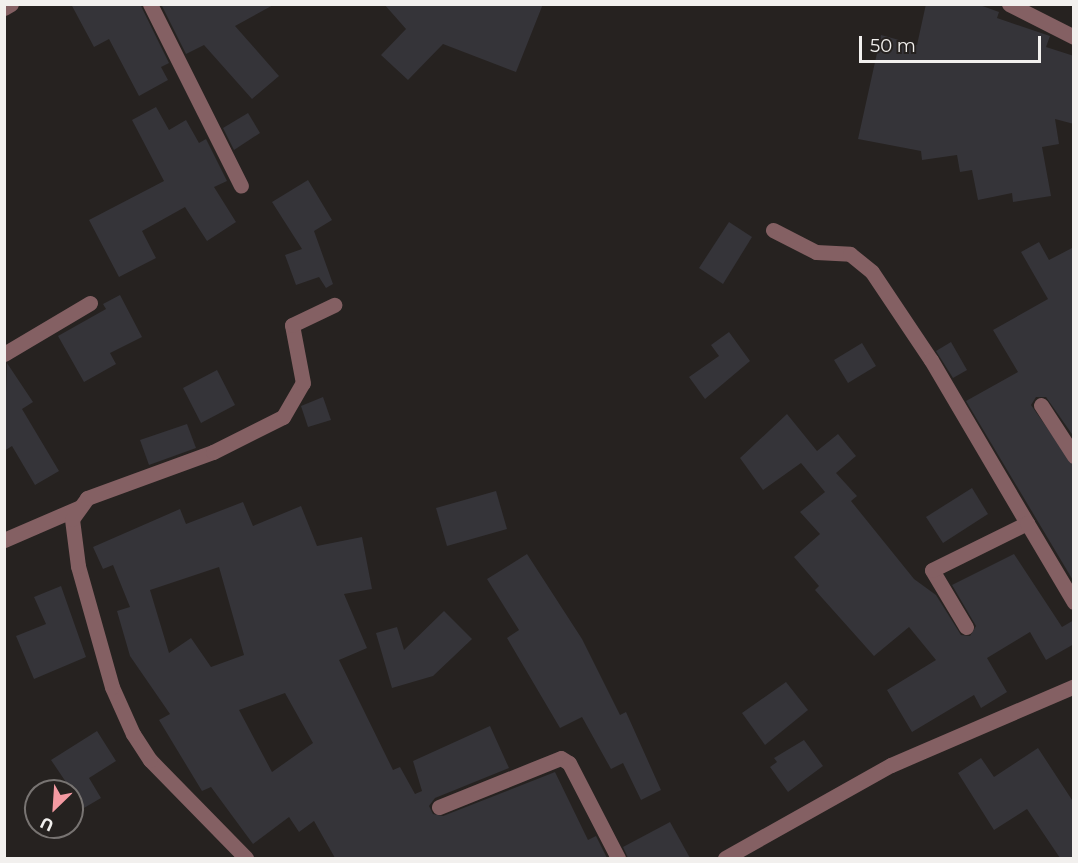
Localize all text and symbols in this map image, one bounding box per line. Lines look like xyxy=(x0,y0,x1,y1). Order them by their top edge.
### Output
scale bar xyxy=(862,24,1044,62)
text: 50 m xyxy=(870,35,916,57)
north arrow xyxy=(24,779,84,839)
text: U xyxy=(37,813,57,835)

